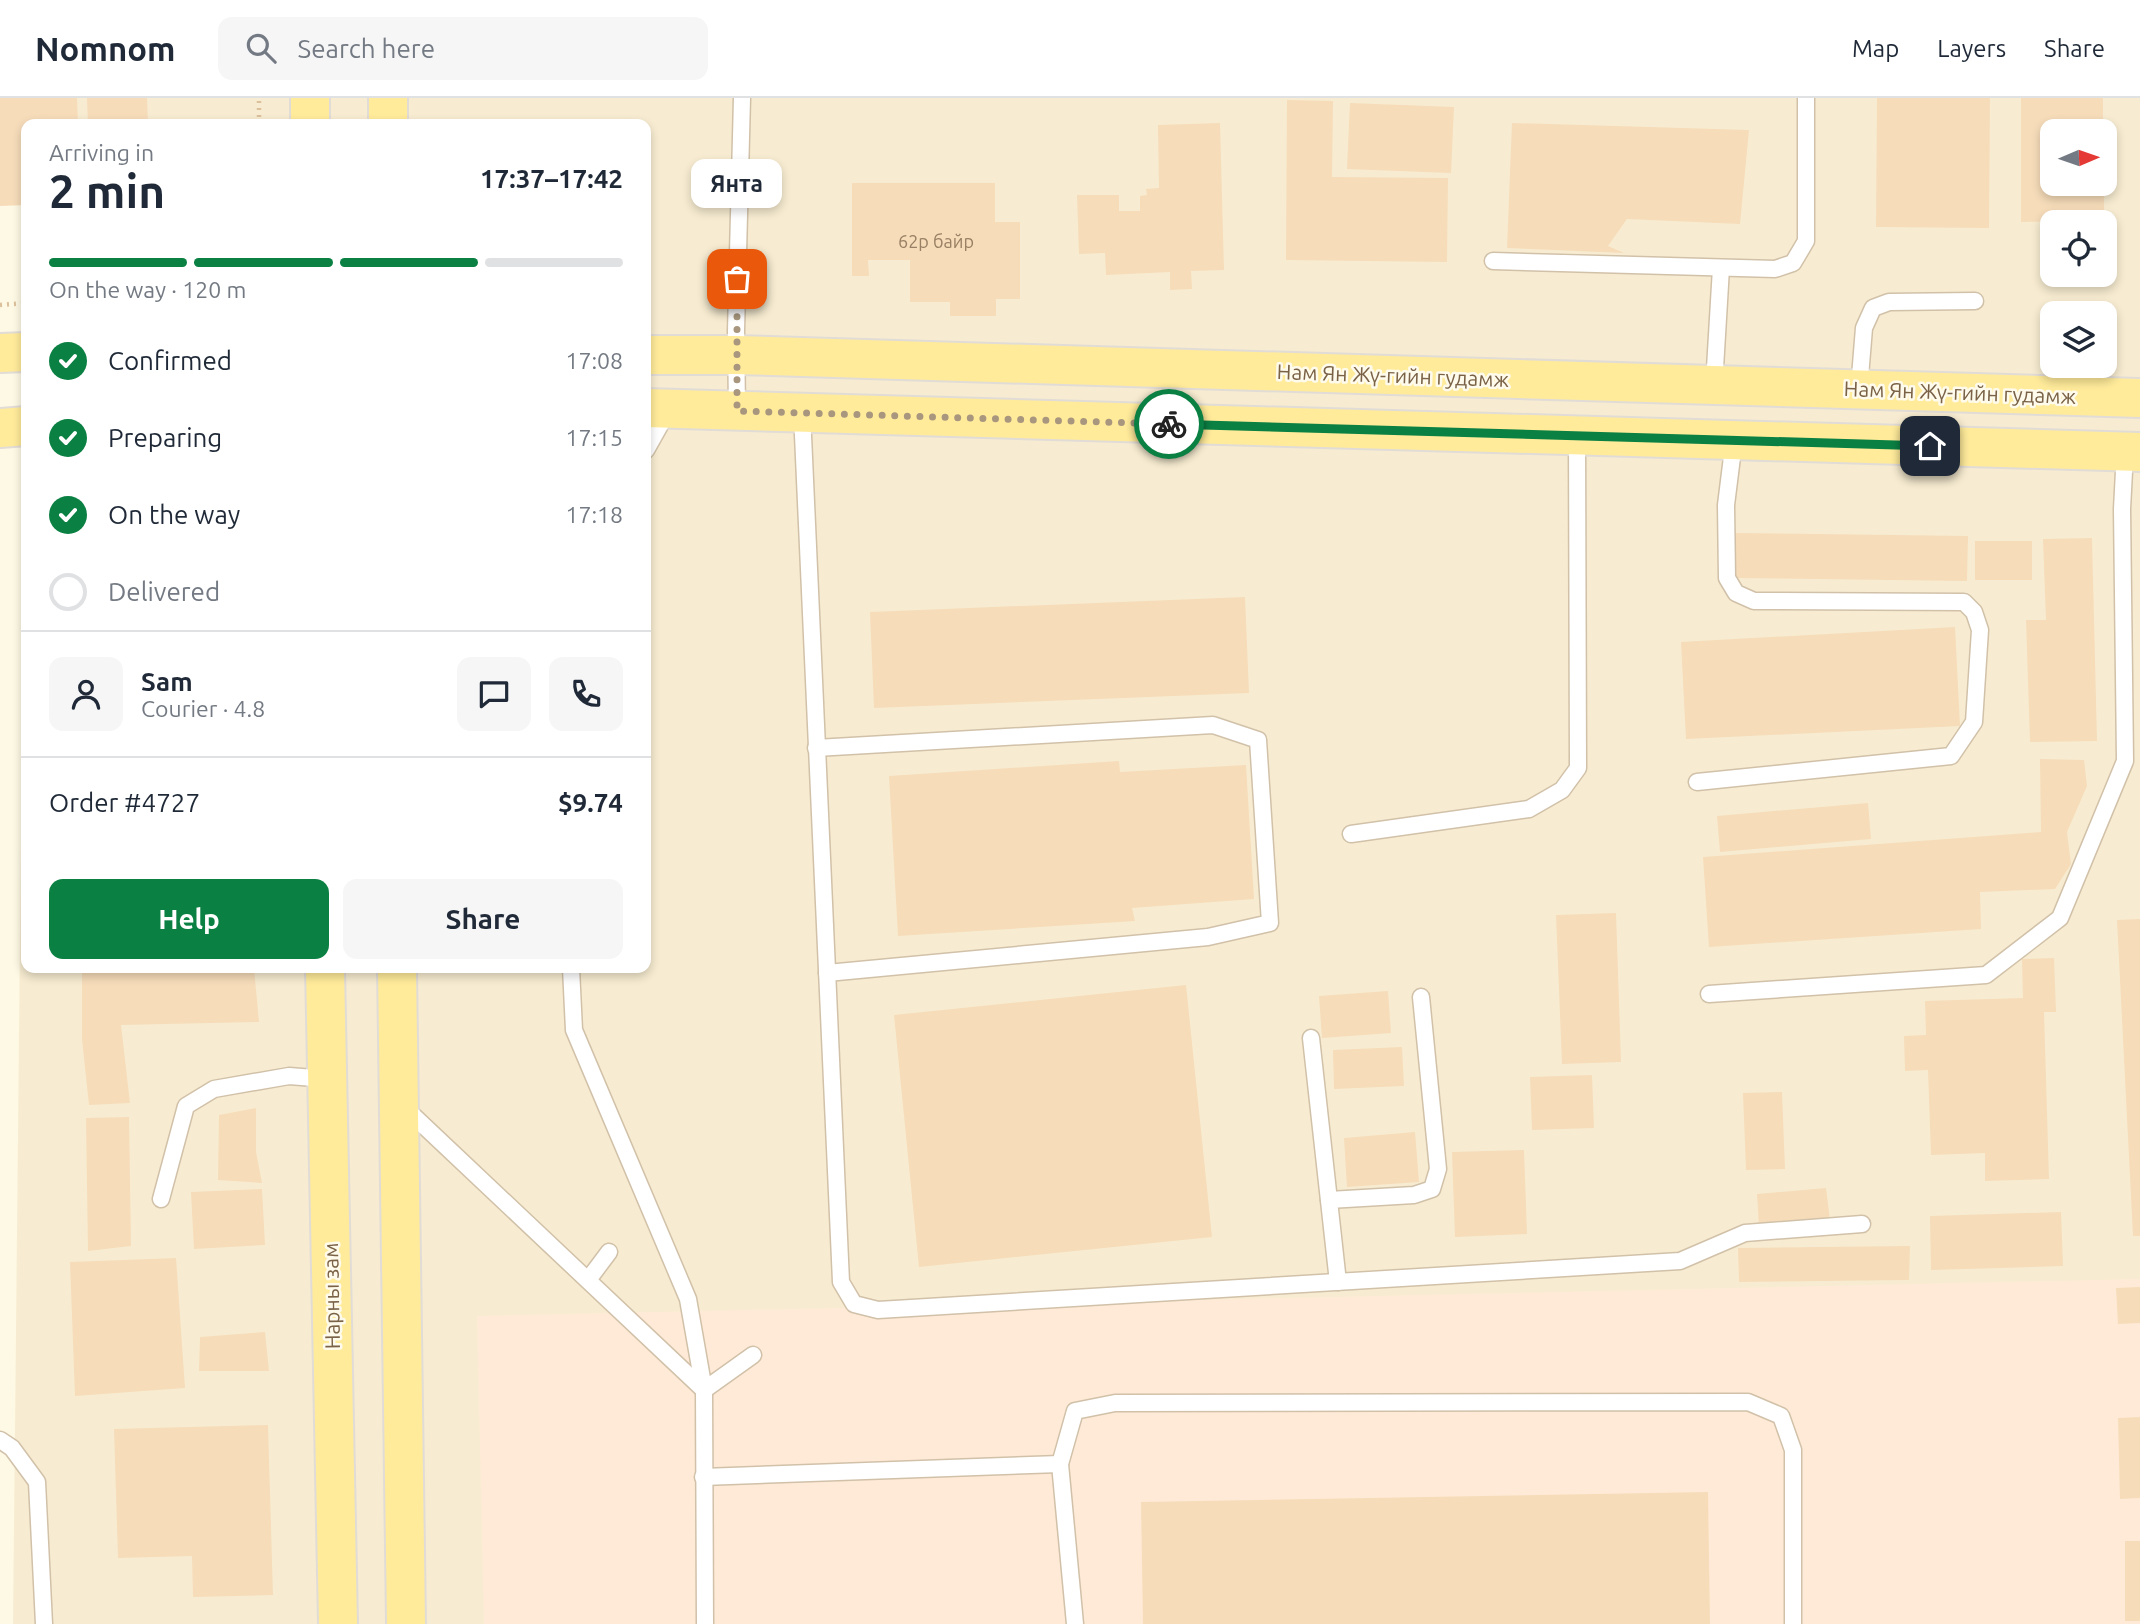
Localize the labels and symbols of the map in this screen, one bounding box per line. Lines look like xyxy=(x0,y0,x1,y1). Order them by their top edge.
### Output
north arrow xyxy=(2040,119,2118,196)
callout: Янта xyxy=(692,160,782,209)
house number: 62р байр xyxy=(898,231,974,251)
pin xyxy=(707,249,767,309)
street label: Нам Ян Жү-гийн гудамж xyxy=(1276,359,1510,391)
street label: Нам Ян Жү-гийн гудамж xyxy=(1843,376,2077,408)
courier xyxy=(1134,389,1204,459)
pin xyxy=(1900,416,1960,476)
street label: Нарны зам xyxy=(318,1243,344,1349)

